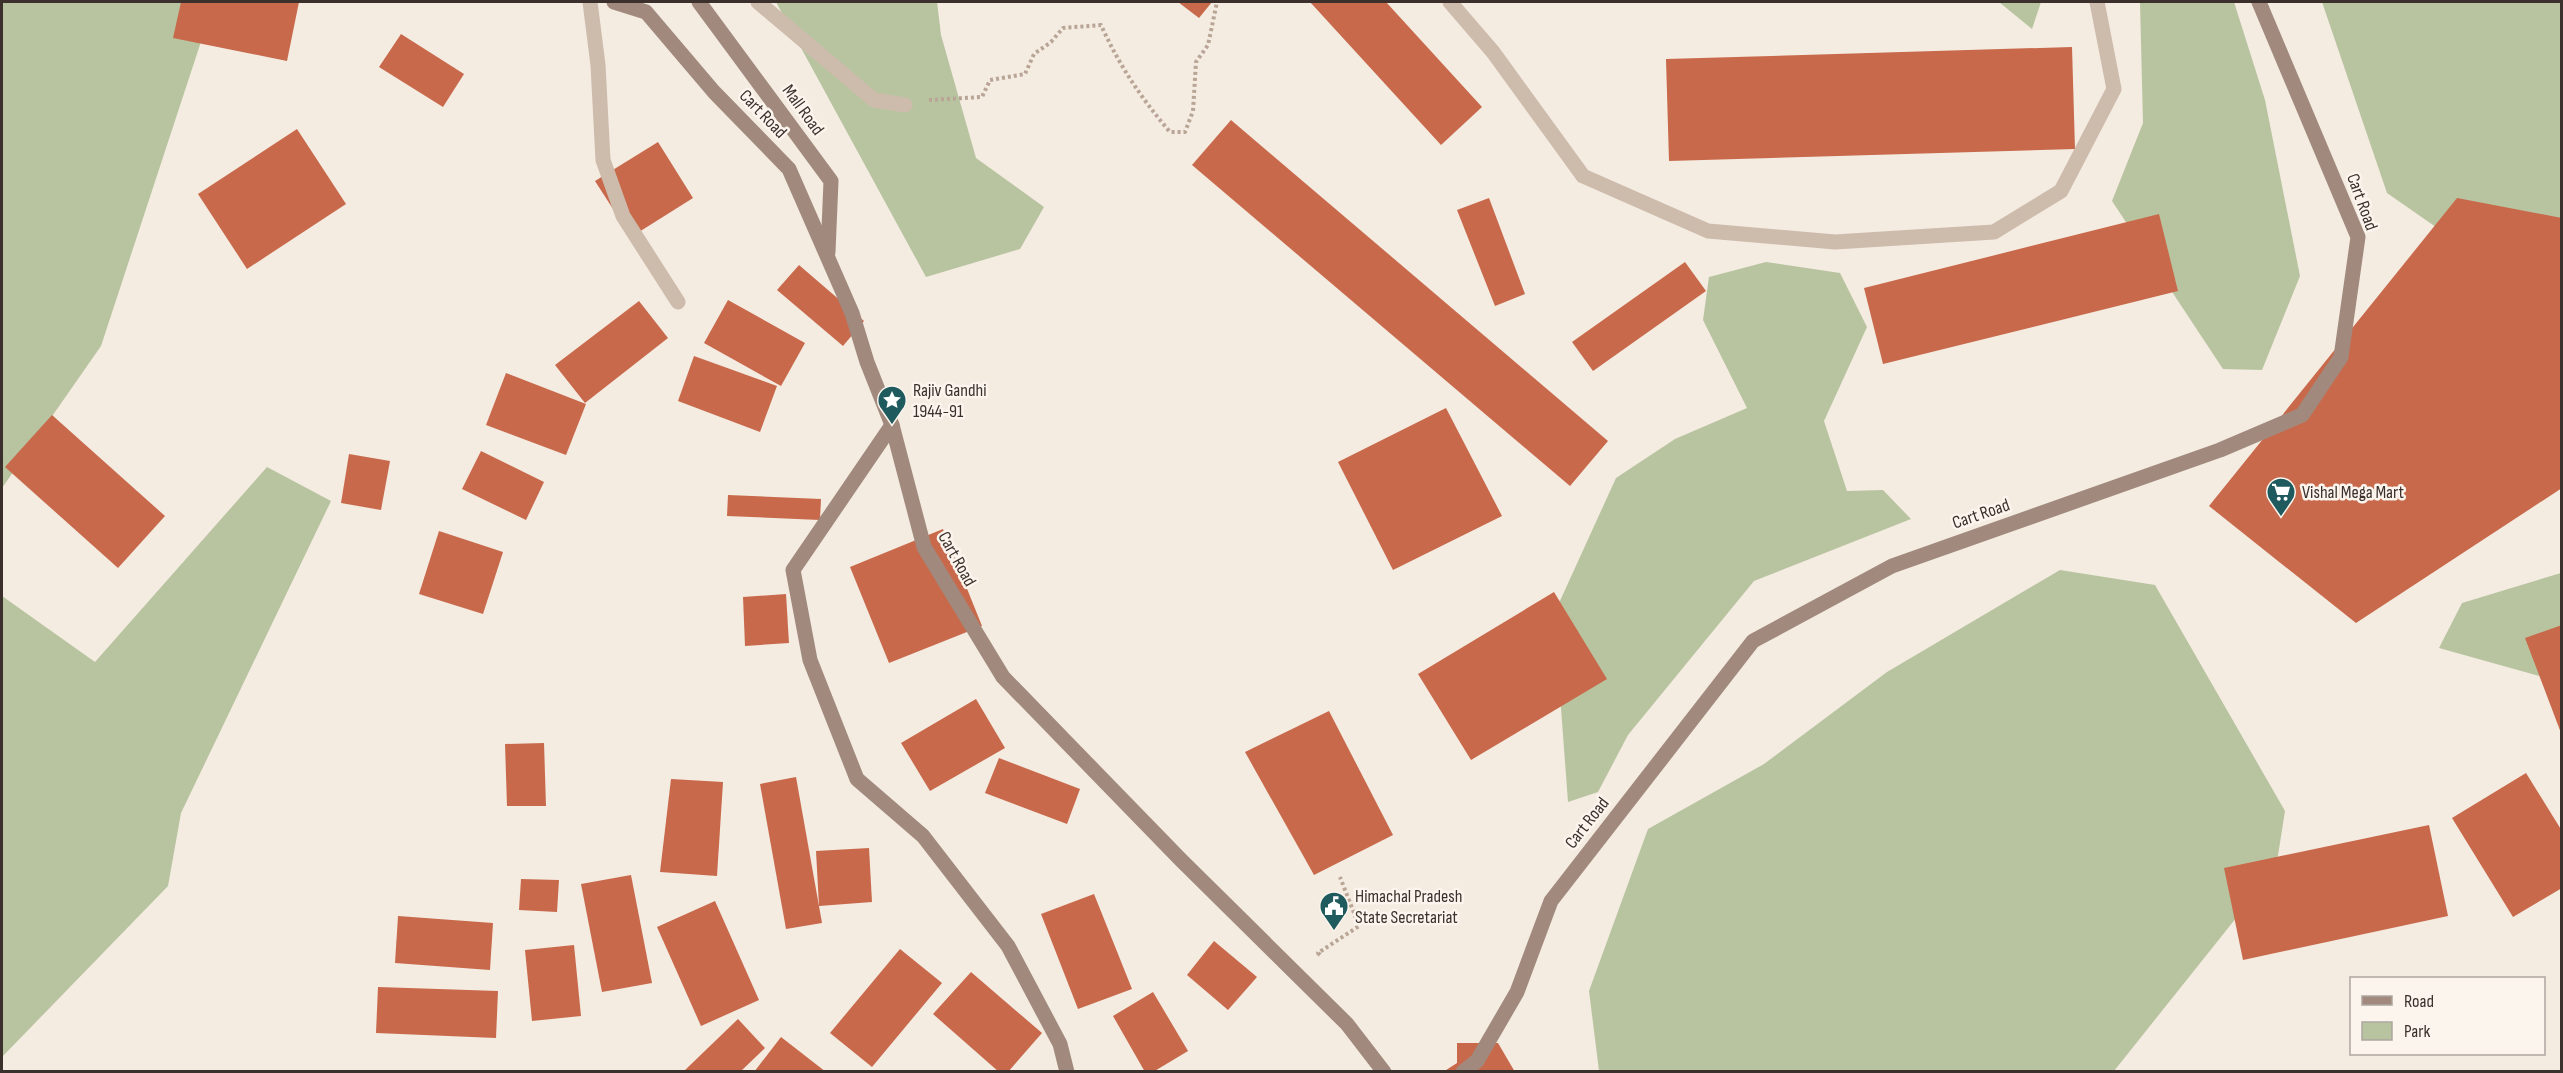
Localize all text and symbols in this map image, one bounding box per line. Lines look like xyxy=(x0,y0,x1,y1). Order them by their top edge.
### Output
street label: Mall Road xyxy=(778,81,828,139)
street label: Cart Road xyxy=(735,85,791,143)
street label: Cart Road xyxy=(2342,171,2382,233)
place label: Rajiv Gandhi 1944-91 xyxy=(913,380,987,422)
place icon: Rajiv Gandhi 1944-91 xyxy=(876,384,908,426)
supermarket icon: Vishal Mega Mart xyxy=(2265,476,2297,518)
place label: Vishal Mega Mart xyxy=(2302,482,2404,503)
street label: Cart Road xyxy=(1950,494,2012,534)
street label: Cart Road xyxy=(933,528,981,590)
street label: Cart Road xyxy=(1561,793,1613,853)
place label: Himachal Pradesh State Secretariat xyxy=(1355,886,1462,928)
public building icon: Himachal Pradesh State Secretariat xyxy=(1318,890,1350,932)
legend xyxy=(2350,977,2545,1055)
text: Road xyxy=(2404,991,2434,1012)
text: Park xyxy=(2404,1021,2430,1042)

